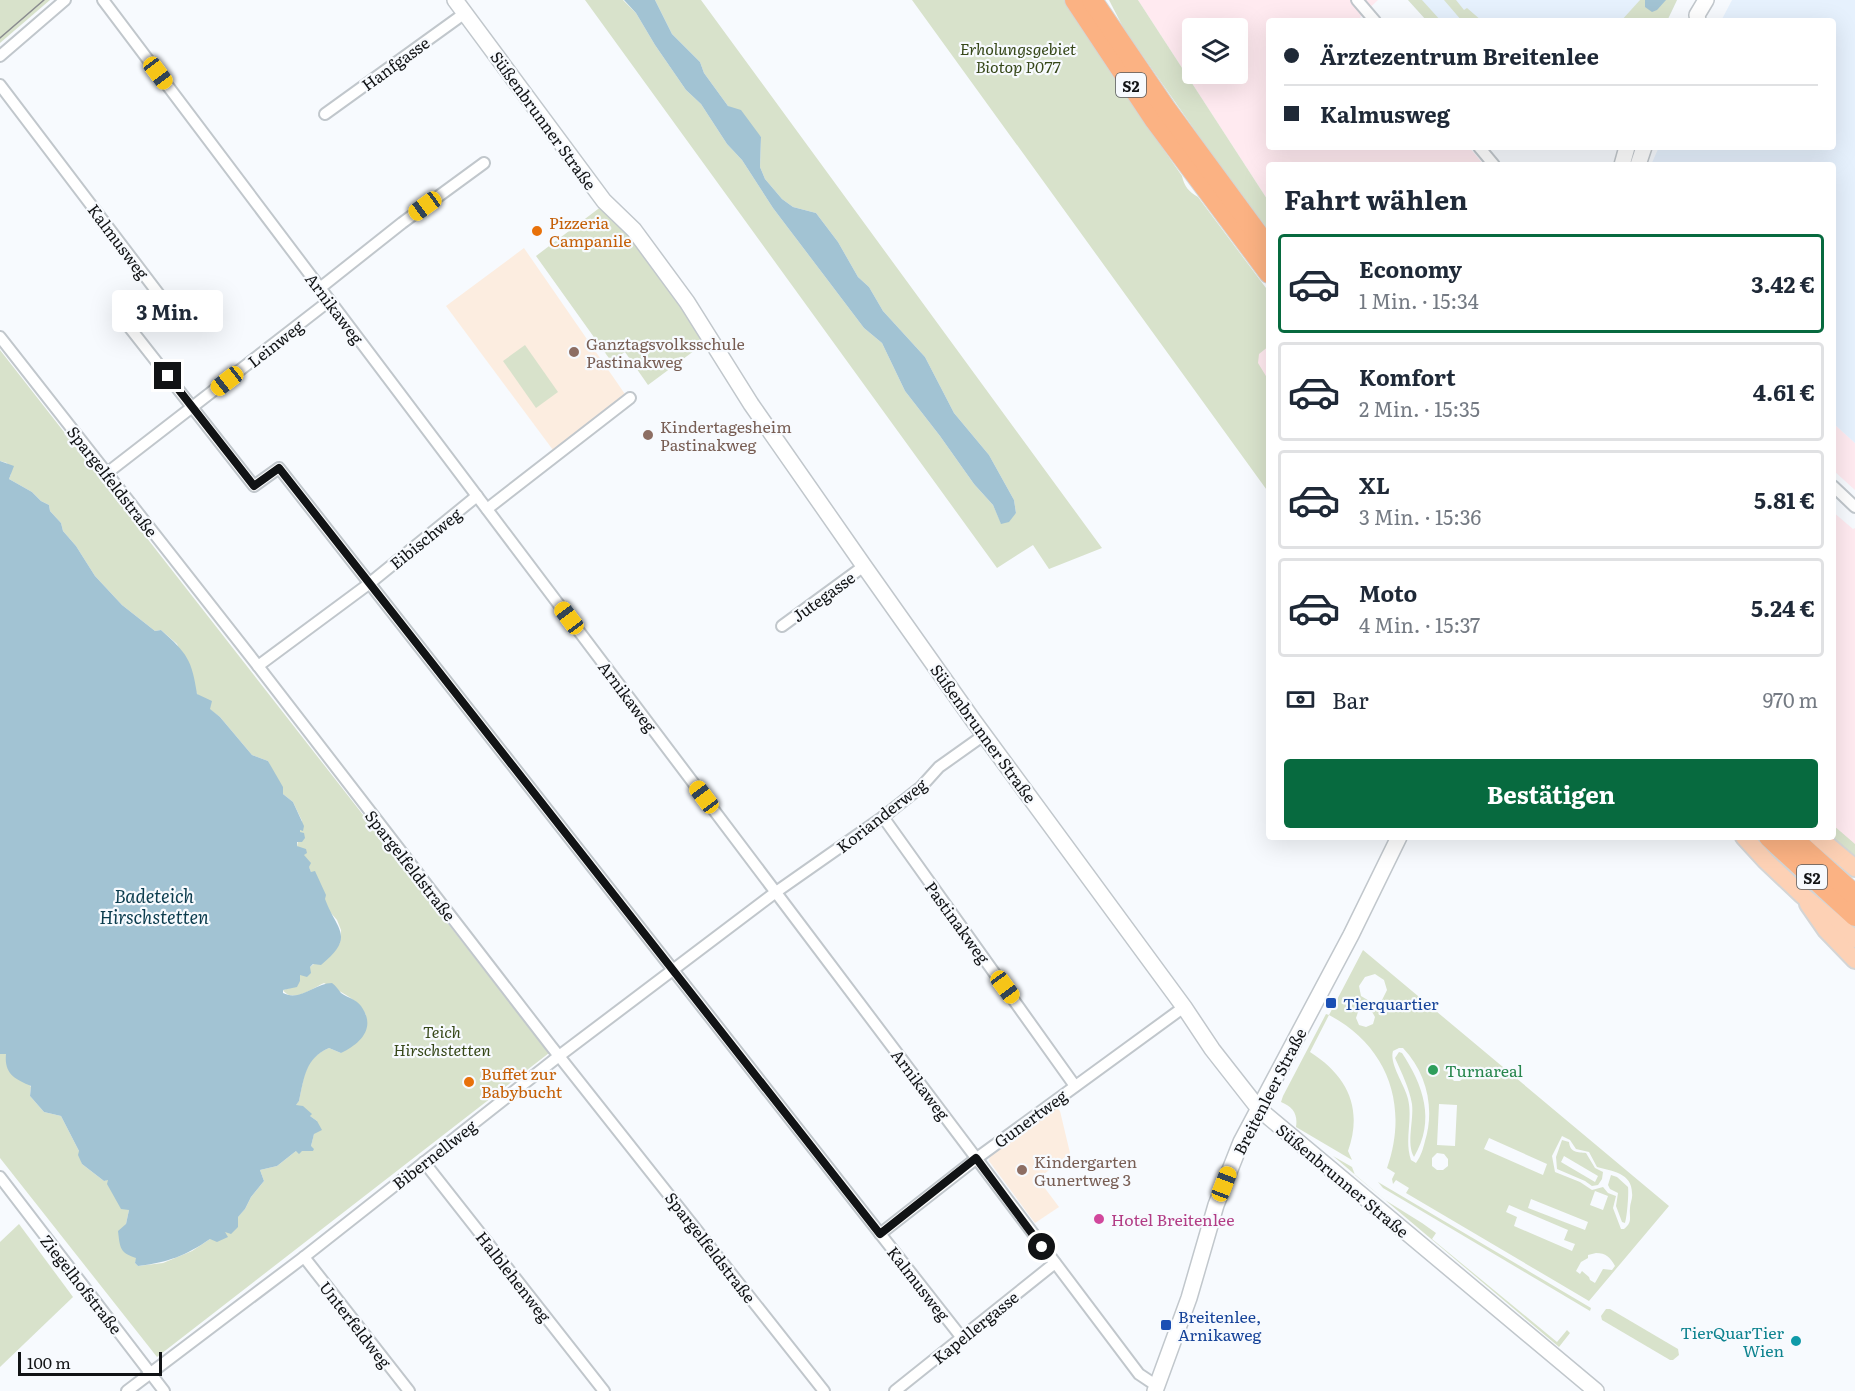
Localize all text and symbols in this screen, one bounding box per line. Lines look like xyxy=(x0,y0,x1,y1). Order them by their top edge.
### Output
map controls xyxy=(1182,18,1248,84)
button: layers xyxy=(1182,18,1248,84)
street label: Hanfgasse xyxy=(356,30,434,96)
park label: Erholungsgebiet Biotop P077 xyxy=(960,36,1077,78)
text: Ärztezentrum Breitenlee xyxy=(1320,39,1599,72)
street label: Süßenbrunner Straße xyxy=(485,46,603,194)
car xyxy=(140,53,176,93)
road number: S2 xyxy=(1116,73,1146,97)
text: Kalmusweg xyxy=(1320,97,1450,130)
text: Fahrt wählen xyxy=(1284,178,1468,218)
car xyxy=(405,188,445,224)
street label: Kalmusweg xyxy=(83,198,155,284)
place label: Pizzeria Campanile xyxy=(549,210,632,252)
marker: Pizzeria Campanile xyxy=(530,224,544,238)
text: Economy xyxy=(1359,252,1462,285)
icon: car xyxy=(1287,257,1341,311)
street label: Arnikaweg xyxy=(300,267,370,349)
text: 3.42 € xyxy=(1751,267,1815,300)
text: 1 Min. · 15:34 xyxy=(1359,285,1479,315)
callout: 3 Min. xyxy=(112,289,224,331)
text: 3 Min. xyxy=(136,296,199,326)
street label: Leinweg xyxy=(242,314,308,372)
place label: Ganztagsvolksschule Pastinakweg xyxy=(586,331,745,373)
marker: Ganztagsvolksschule Pastinakweg xyxy=(567,345,581,359)
text: Komfort xyxy=(1359,360,1456,393)
route end xyxy=(154,362,181,389)
car xyxy=(207,363,247,399)
icon: car xyxy=(1287,365,1341,419)
text: 4.61 € xyxy=(1753,375,1815,408)
text: 2 Min. · 15:35 xyxy=(1359,393,1480,423)
place label: Kindertagesheim Pastinakweg xyxy=(660,414,792,456)
street label: Spargelfeldstraße xyxy=(62,420,164,542)
marker: Kindertagesheim Pastinakweg xyxy=(641,428,655,442)
text: XL xyxy=(1359,468,1390,501)
icon: car xyxy=(1287,473,1341,527)
text: 5.81 € xyxy=(1754,483,1815,516)
text: 3 Min. · 15:36 xyxy=(1359,501,1481,531)
street label: Eibischweg xyxy=(384,502,466,574)
street label: Jutegasse xyxy=(786,565,860,627)
text: Moto xyxy=(1359,576,1417,609)
icon: car xyxy=(1287,581,1341,635)
text: 5.24 € xyxy=(1751,591,1815,624)
car xyxy=(551,598,587,638)
text: 4 Min. · 15:37 xyxy=(1359,609,1480,639)
street label: Arnikaweg xyxy=(593,655,663,737)
street label: Süßenbrunner Straße xyxy=(925,659,1043,807)
icon: cash xyxy=(1284,683,1317,716)
text: Bar xyxy=(1332,683,1369,716)
text: 970 m xyxy=(1763,684,1818,714)
button: Bestätigen xyxy=(1284,759,1818,828)
street label: Korianderweg xyxy=(831,772,931,858)
car xyxy=(686,777,722,817)
street label: Spargelfeldstraße xyxy=(360,804,462,926)
road number: S2 xyxy=(1797,865,1827,889)
street label: Pastinakweg xyxy=(920,876,996,968)
water label: Badeteich Hirschstetten xyxy=(99,882,209,930)
car xyxy=(987,967,1023,1007)
place label: Tierquartier xyxy=(1343,991,1439,1015)
marker: Tierquartier xyxy=(1324,996,1338,1010)
park label: Teich Hirschstetten xyxy=(393,1019,491,1061)
street label: Breitenleer Straße xyxy=(1227,1023,1311,1159)
street label: Arnikaweg xyxy=(886,1043,956,1125)
place label: Turnareal xyxy=(1445,1058,1523,1082)
place label: Buffet zur Babybucht xyxy=(481,1061,563,1103)
marker: Turnareal xyxy=(1426,1063,1440,1077)
marker: Buffet zur Babybucht xyxy=(462,1075,476,1089)
street label: Gunertweg xyxy=(988,1083,1072,1153)
street label: Bibernellweg xyxy=(387,1113,481,1194)
street label: Süßenbrunner Straße xyxy=(1271,1117,1415,1243)
place label: Kindergarten Gunertweg 3 xyxy=(1034,1149,1138,1191)
marker: Kindergarten Gunertweg 3 xyxy=(1015,1163,1029,1177)
car xyxy=(1209,1164,1239,1204)
street label: Spargelfeldstraße xyxy=(660,1186,762,1308)
place label: Hotel Breitenlee xyxy=(1111,1207,1234,1231)
marker: Hotel Breitenlee xyxy=(1092,1212,1106,1226)
street label: Halblehenweg xyxy=(471,1225,557,1327)
street label: Ziegelhofstraße xyxy=(35,1229,129,1339)
route start xyxy=(1028,1233,1055,1260)
street label: Kalmusweg xyxy=(882,1241,956,1325)
street label: Unterfeldweg xyxy=(314,1275,398,1373)
street label: Kapellergasse xyxy=(927,1285,1023,1369)
place label: Breitenlee, Arnikaweg xyxy=(1178,1304,1262,1346)
marker: Breitenlee, Arnikaweg xyxy=(1159,1318,1173,1332)
place label: TierQuarTier Wien xyxy=(1680,1320,1784,1362)
marker: TierQuarTier Wien xyxy=(1789,1334,1803,1348)
scale bar xyxy=(18,1349,162,1376)
text: 100 m xyxy=(27,1350,71,1374)

